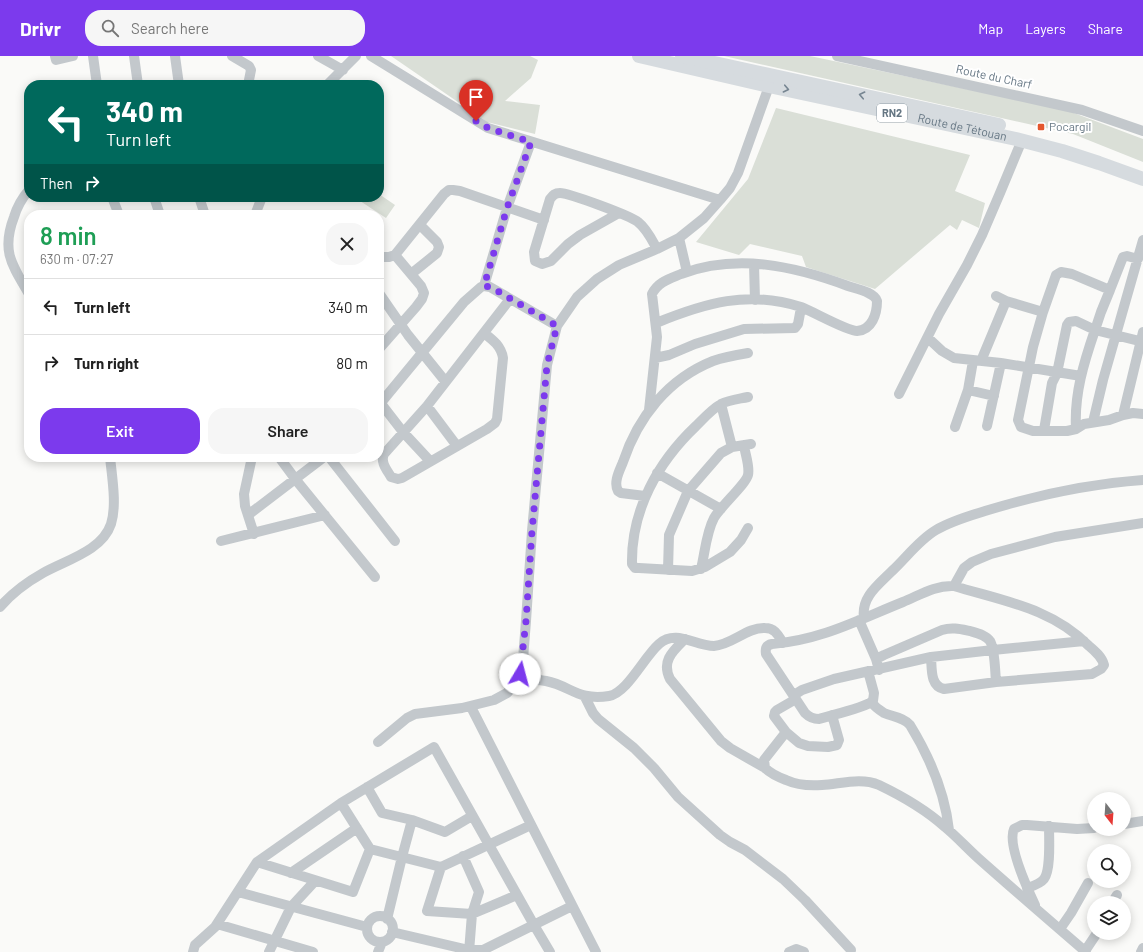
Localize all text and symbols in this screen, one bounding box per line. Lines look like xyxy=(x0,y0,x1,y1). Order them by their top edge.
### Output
search box xyxy=(85,10,365,46)
text: Drivr xyxy=(20,17,61,40)
icon: search xyxy=(99,17,121,39)
text: Search here xyxy=(131,19,209,37)
text: Map xyxy=(978,20,1003,37)
text: Layers xyxy=(1025,20,1066,37)
text: Share xyxy=(1088,20,1123,37)
street label: Route du Charf xyxy=(955,61,1033,91)
pin xyxy=(459,80,493,121)
one-way arrow xyxy=(783,85,789,93)
icon: arrive xyxy=(465,86,487,108)
one-way arrow xyxy=(859,92,865,100)
text: 340 m xyxy=(106,94,183,128)
icon: left xyxy=(40,96,92,148)
road number: RN2 xyxy=(877,104,907,122)
street label: Route de Tétouan xyxy=(917,110,1008,143)
place label: Pocargil xyxy=(1049,119,1091,133)
marker: Pocargil xyxy=(1036,122,1046,132)
text: Turn left xyxy=(106,128,172,150)
icon: right xyxy=(81,172,103,194)
text: Then xyxy=(40,174,73,192)
text: 8 min xyxy=(40,221,97,250)
button: close xyxy=(326,223,368,265)
text: 630 m · 07:27 xyxy=(40,251,113,267)
icon: left xyxy=(40,296,62,318)
text: Turn left xyxy=(74,298,130,316)
text: 340 m xyxy=(328,298,368,316)
icon: right xyxy=(40,352,62,374)
text: Turn right xyxy=(74,354,139,372)
text: 80 m xyxy=(336,354,368,372)
button: Exit xyxy=(40,408,200,454)
button: Share xyxy=(208,408,368,454)
position arrow xyxy=(499,653,541,695)
north arrow xyxy=(1087,792,1131,836)
map controls xyxy=(1087,792,1131,940)
button: search xyxy=(1087,844,1131,888)
button: layers xyxy=(1087,896,1131,940)

